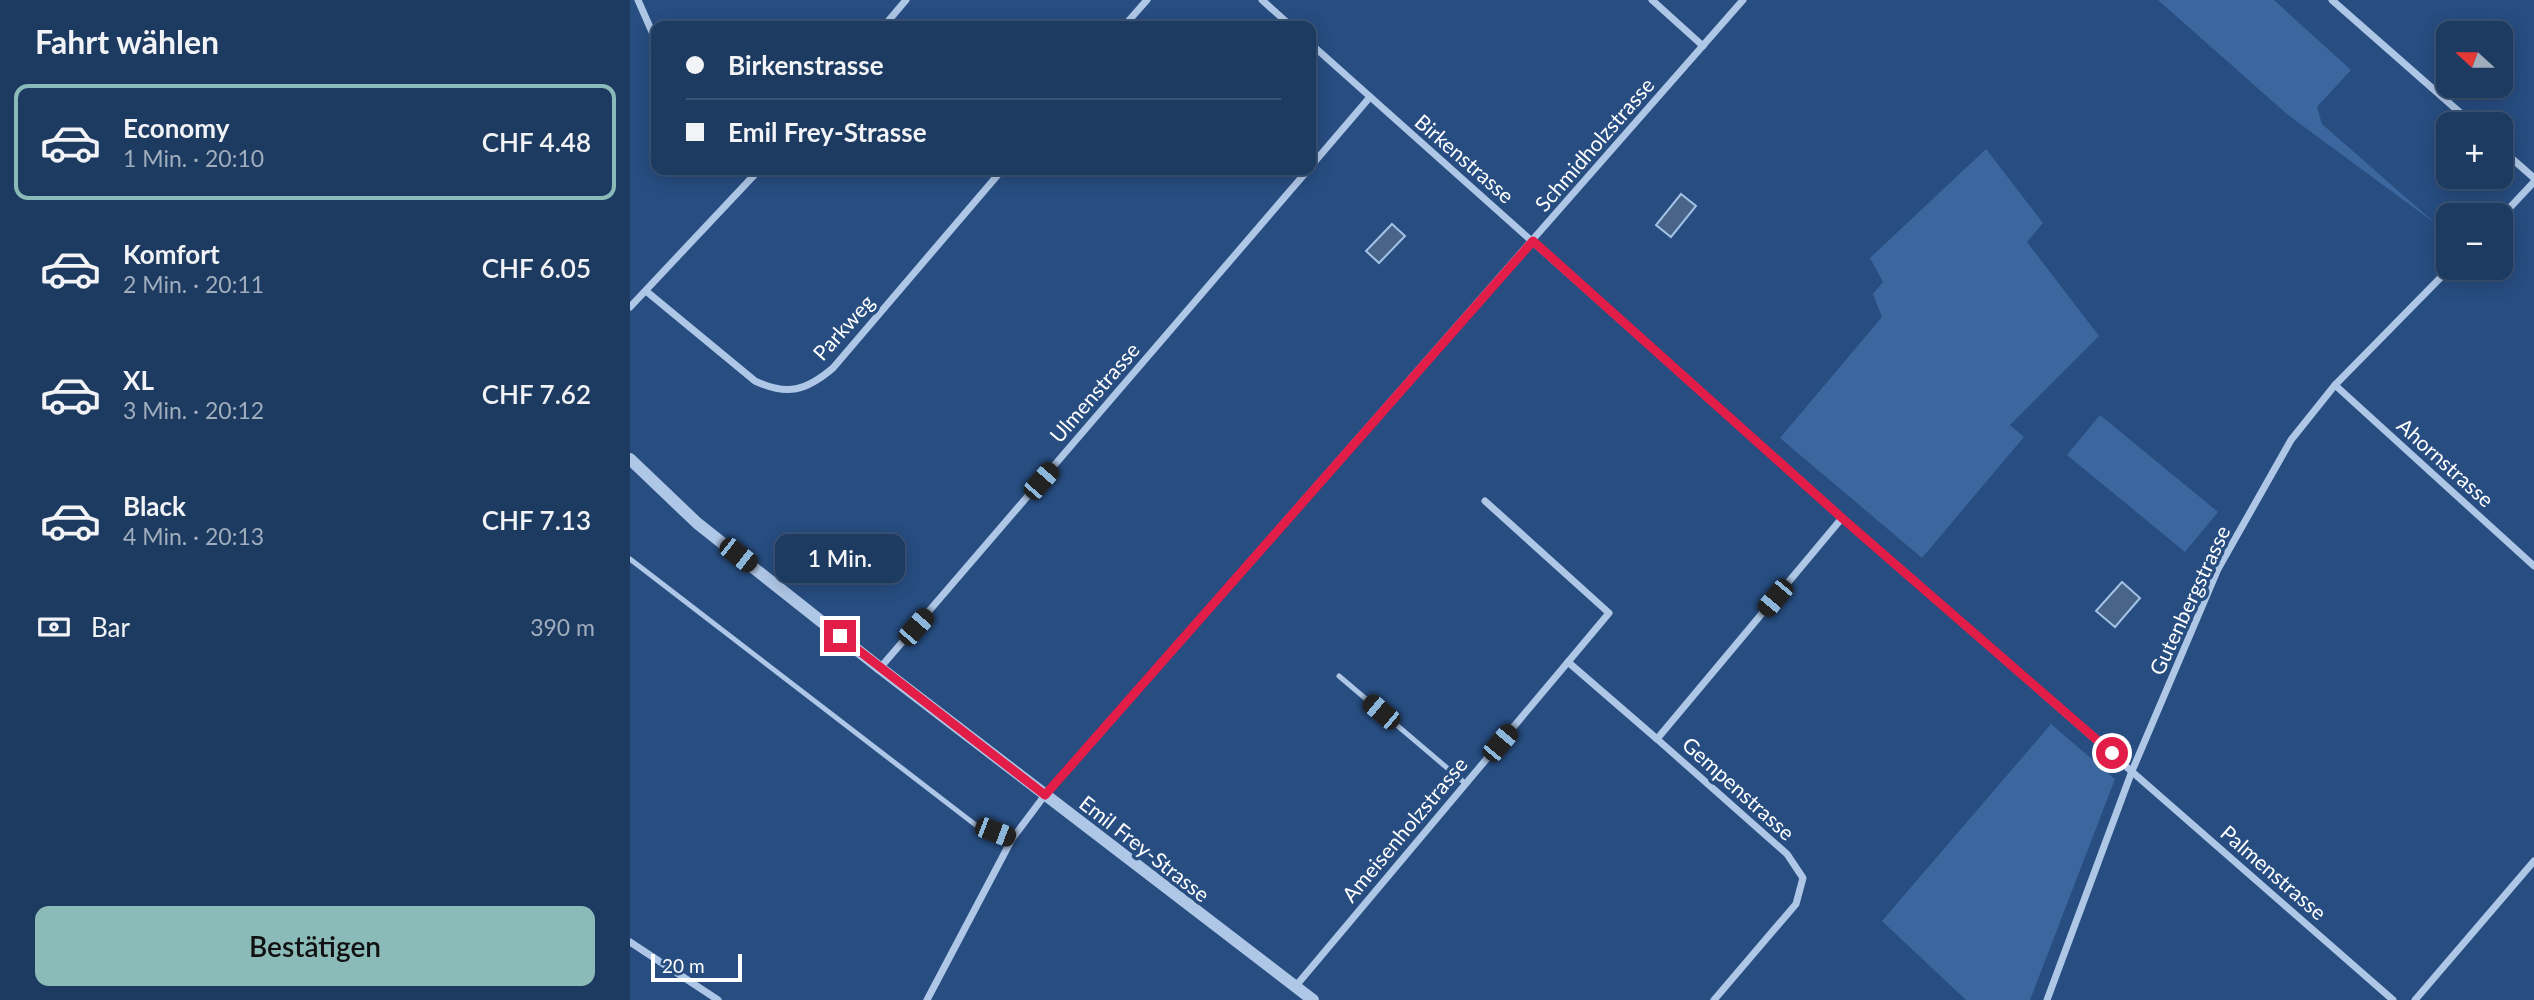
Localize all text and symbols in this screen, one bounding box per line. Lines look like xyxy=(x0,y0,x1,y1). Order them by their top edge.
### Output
north arrow xyxy=(2436,21,2513,98)
map controls xyxy=(2436,21,2513,280)
text: Fahrt wählen xyxy=(35,22,219,61)
text: Birkenstrasse xyxy=(728,49,884,81)
street label: Schmidholzstrasse xyxy=(1529,72,1659,216)
street label: Birkenstrasse xyxy=(1410,108,1520,208)
icon: car xyxy=(39,111,102,174)
text: Economy xyxy=(123,112,229,144)
button: + xyxy=(2436,112,2513,189)
text: Emil Frey-Strasse xyxy=(728,116,927,148)
text: CHF 4.48 xyxy=(482,126,591,158)
text: 1 Min. · 20:10 xyxy=(123,144,264,172)
button: − xyxy=(2436,203,2513,280)
icon: car xyxy=(39,237,102,300)
text: Komfort xyxy=(123,238,220,270)
text: CHF 6.05 xyxy=(482,252,591,284)
text: 2 Min. · 20:11 xyxy=(123,270,264,298)
street label: Parkweg xyxy=(807,289,879,365)
street label: Ulmenstrasse xyxy=(1044,337,1144,447)
icon: car xyxy=(39,363,102,426)
text: XL xyxy=(123,364,154,396)
text: CHF 7.62 xyxy=(482,378,591,410)
text: 3 Min. · 20:12 xyxy=(123,396,264,424)
street label: Ahornstrasse xyxy=(2393,412,2499,512)
car xyxy=(1020,458,1063,504)
icon: car xyxy=(39,489,102,552)
text: Black xyxy=(123,490,186,522)
text: CHF 7.13 xyxy=(482,504,591,536)
street label: Gutenbergstrasse xyxy=(2143,521,2235,679)
text: 4 Min. · 20:13 xyxy=(123,522,264,550)
car xyxy=(715,534,762,576)
callout: 1 Min. xyxy=(775,534,905,584)
text: 1 Min. xyxy=(808,544,872,572)
car xyxy=(1754,575,1797,621)
car xyxy=(895,604,938,650)
icon: cash xyxy=(35,608,73,646)
text: Bar xyxy=(91,611,130,643)
text: 390 m xyxy=(530,613,595,641)
route end xyxy=(824,620,856,652)
car xyxy=(1359,690,1404,734)
car xyxy=(1479,720,1522,766)
street label: Gempenstrasse xyxy=(1678,731,1800,845)
route start xyxy=(2096,737,2128,769)
street label: Ameisenholzstrasse xyxy=(1336,752,1472,906)
street label: Emil Frey-Strasse xyxy=(1075,790,1215,906)
car xyxy=(972,815,1019,849)
street label: Palmenstrasse xyxy=(2216,819,2332,925)
button: Bestätigen xyxy=(35,906,595,986)
scale bar xyxy=(651,951,742,983)
text: 20 m xyxy=(662,954,705,977)

